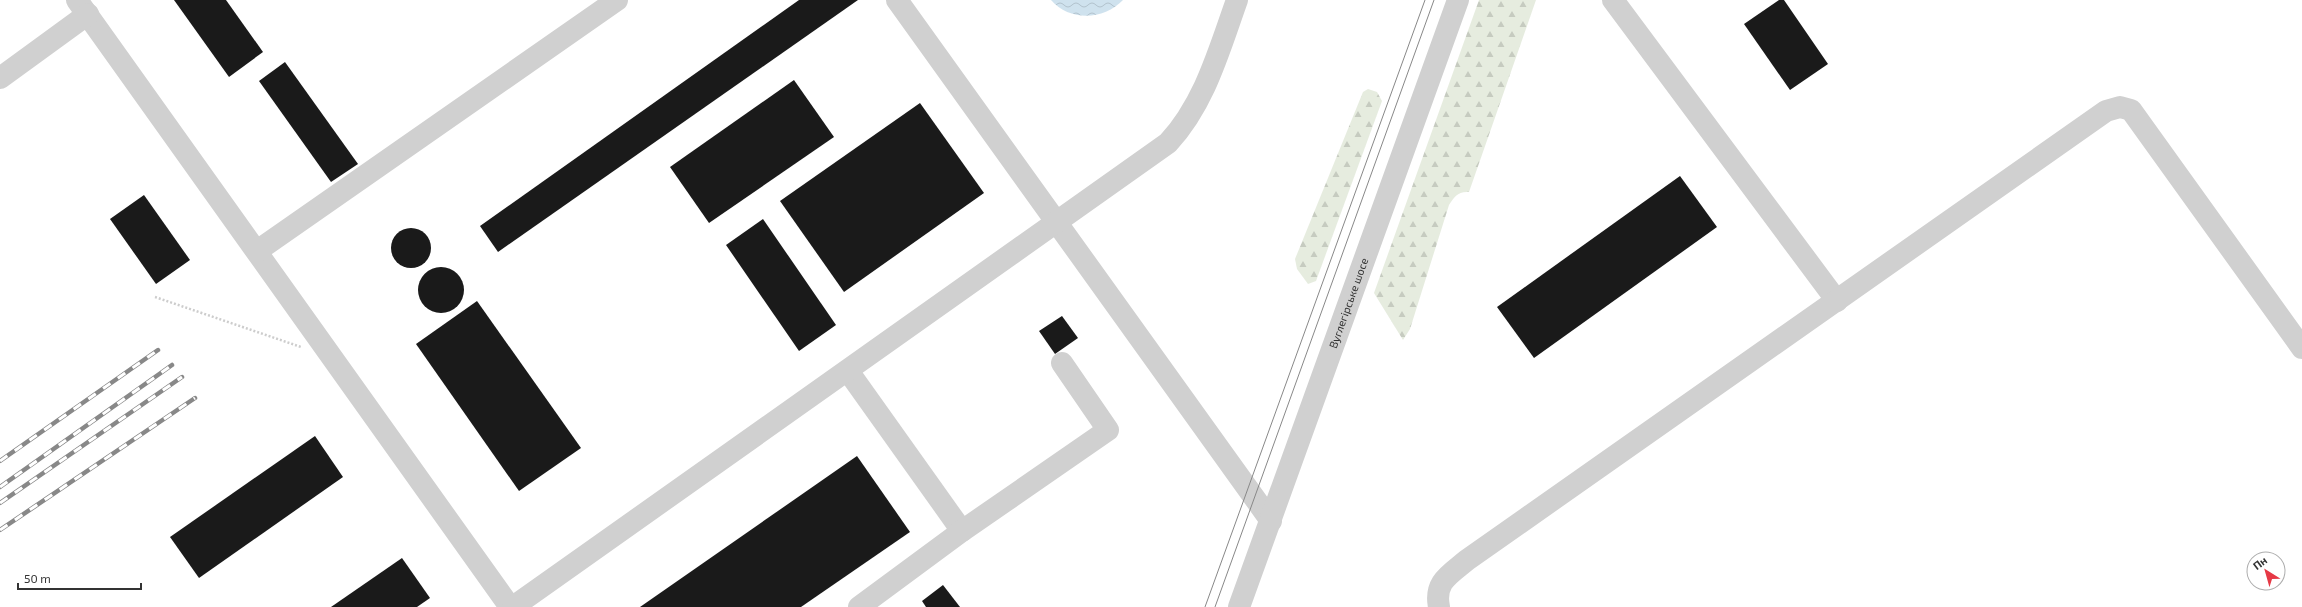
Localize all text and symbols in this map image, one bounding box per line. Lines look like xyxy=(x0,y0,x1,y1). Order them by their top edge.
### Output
street label: Вуглегірське шосе xyxy=(1326,256,1370,350)
north arrow xyxy=(2246,551,2286,591)
text: Пн xyxy=(2250,553,2269,572)
scale bar xyxy=(18,565,141,591)
text: 50 m xyxy=(24,571,51,585)

